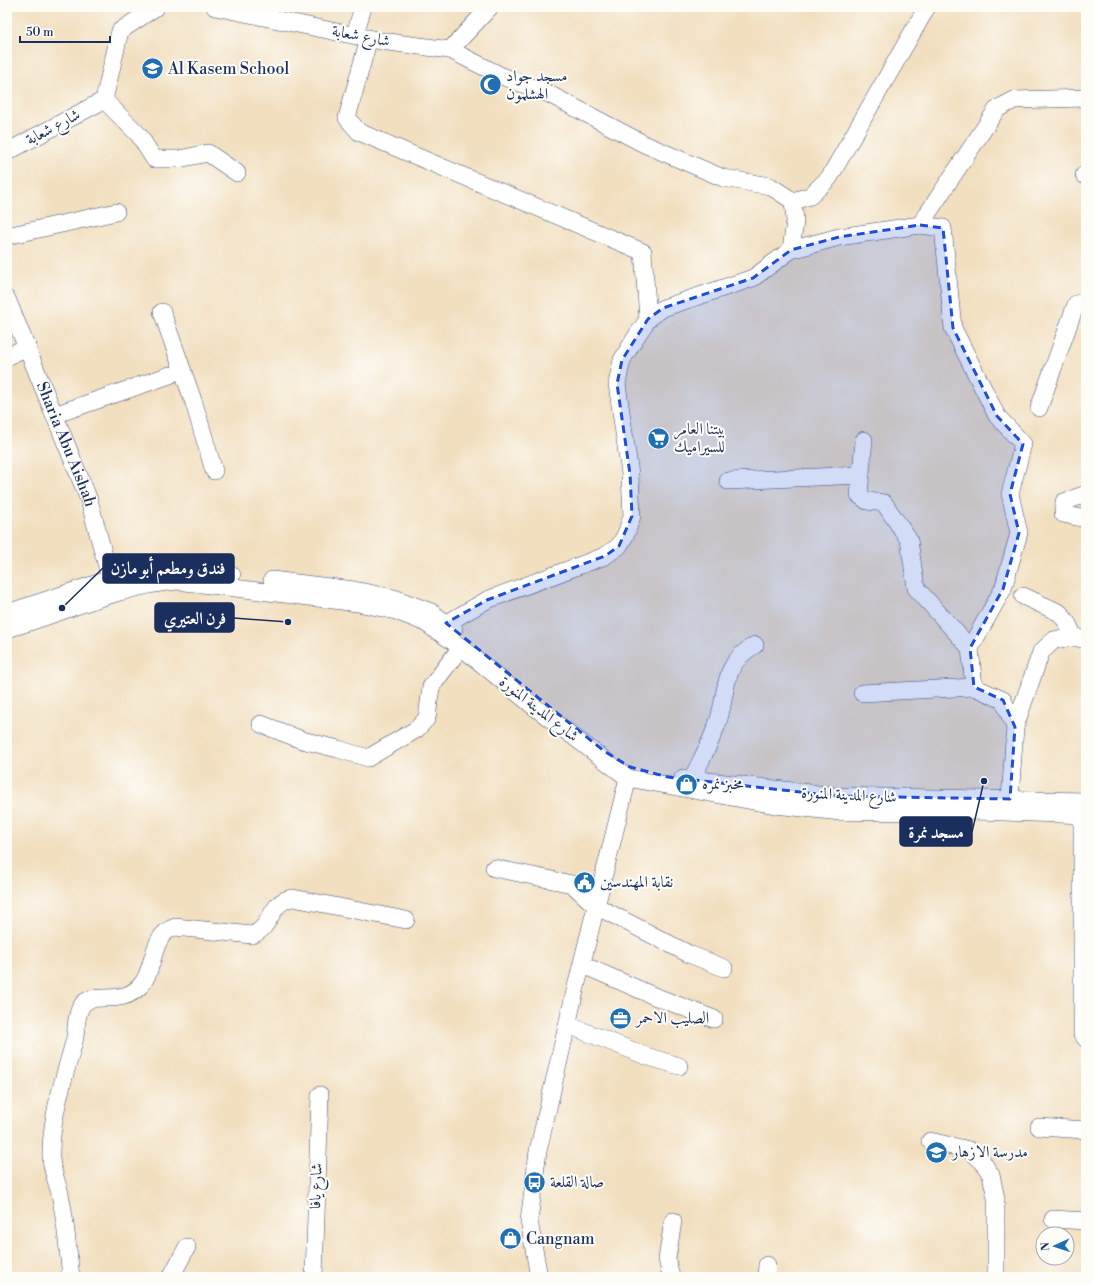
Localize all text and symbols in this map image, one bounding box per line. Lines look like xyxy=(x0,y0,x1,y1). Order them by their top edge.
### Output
scale bar xyxy=(20,18,110,44)
street label: شارع شعابة xyxy=(330,21,392,54)
text: 50 m xyxy=(26,25,54,40)
school or university icon: Al Kasem School xyxy=(140,56,166,82)
place label: Al Kasem School xyxy=(167,59,289,79)
place label: مسجد جواد الهشلمون xyxy=(506,66,567,104)
mosque icon: مسجد جواد الهشلمون xyxy=(477,72,503,98)
street label: شارع شعابة xyxy=(22,104,85,152)
street label: Sharia Abu Aishah xyxy=(32,379,101,509)
place label: بيتنا العامر للسيراميك xyxy=(674,419,725,457)
supermarket icon: بيتنا العامر للسيراميك xyxy=(645,425,671,451)
callout: فندق ومطعم أبو مازن xyxy=(103,554,234,583)
text: فندق ومطعم أبو مازن xyxy=(111,556,225,584)
callout: فرن العتيري xyxy=(155,603,234,632)
text: فرن العتيري xyxy=(164,608,226,632)
street label: شارع المدينة المنورة xyxy=(493,672,583,749)
shop icon: مخبز نمره xyxy=(673,771,699,797)
place label: مخبز نمره xyxy=(702,774,744,794)
street label: شارع المدينة المنورة xyxy=(801,783,897,810)
callout: مسجد نمرة xyxy=(900,817,972,846)
text: مسجد نمرة xyxy=(908,822,964,844)
public building icon: نقابة المهندسين xyxy=(572,869,598,895)
place label: نقابة المهندسين xyxy=(600,872,673,892)
office icon: الصليب الاحمر xyxy=(608,1005,634,1031)
place label: الصليب الاحمر xyxy=(634,1008,709,1028)
school or university icon: مدرسة الازهار xyxy=(924,1139,950,1165)
place label: مدرسة الازهار xyxy=(950,1142,1028,1162)
street label: شارع يافا xyxy=(305,1163,330,1210)
bus stop icon: صالة القلعة xyxy=(522,1169,548,1195)
place label: صالة القلعة xyxy=(550,1172,604,1192)
shop icon: Cangnam xyxy=(498,1226,524,1252)
north arrow xyxy=(1035,1226,1075,1266)
place label: Cangnam xyxy=(526,1229,595,1249)
text: N xyxy=(1039,1241,1053,1251)

